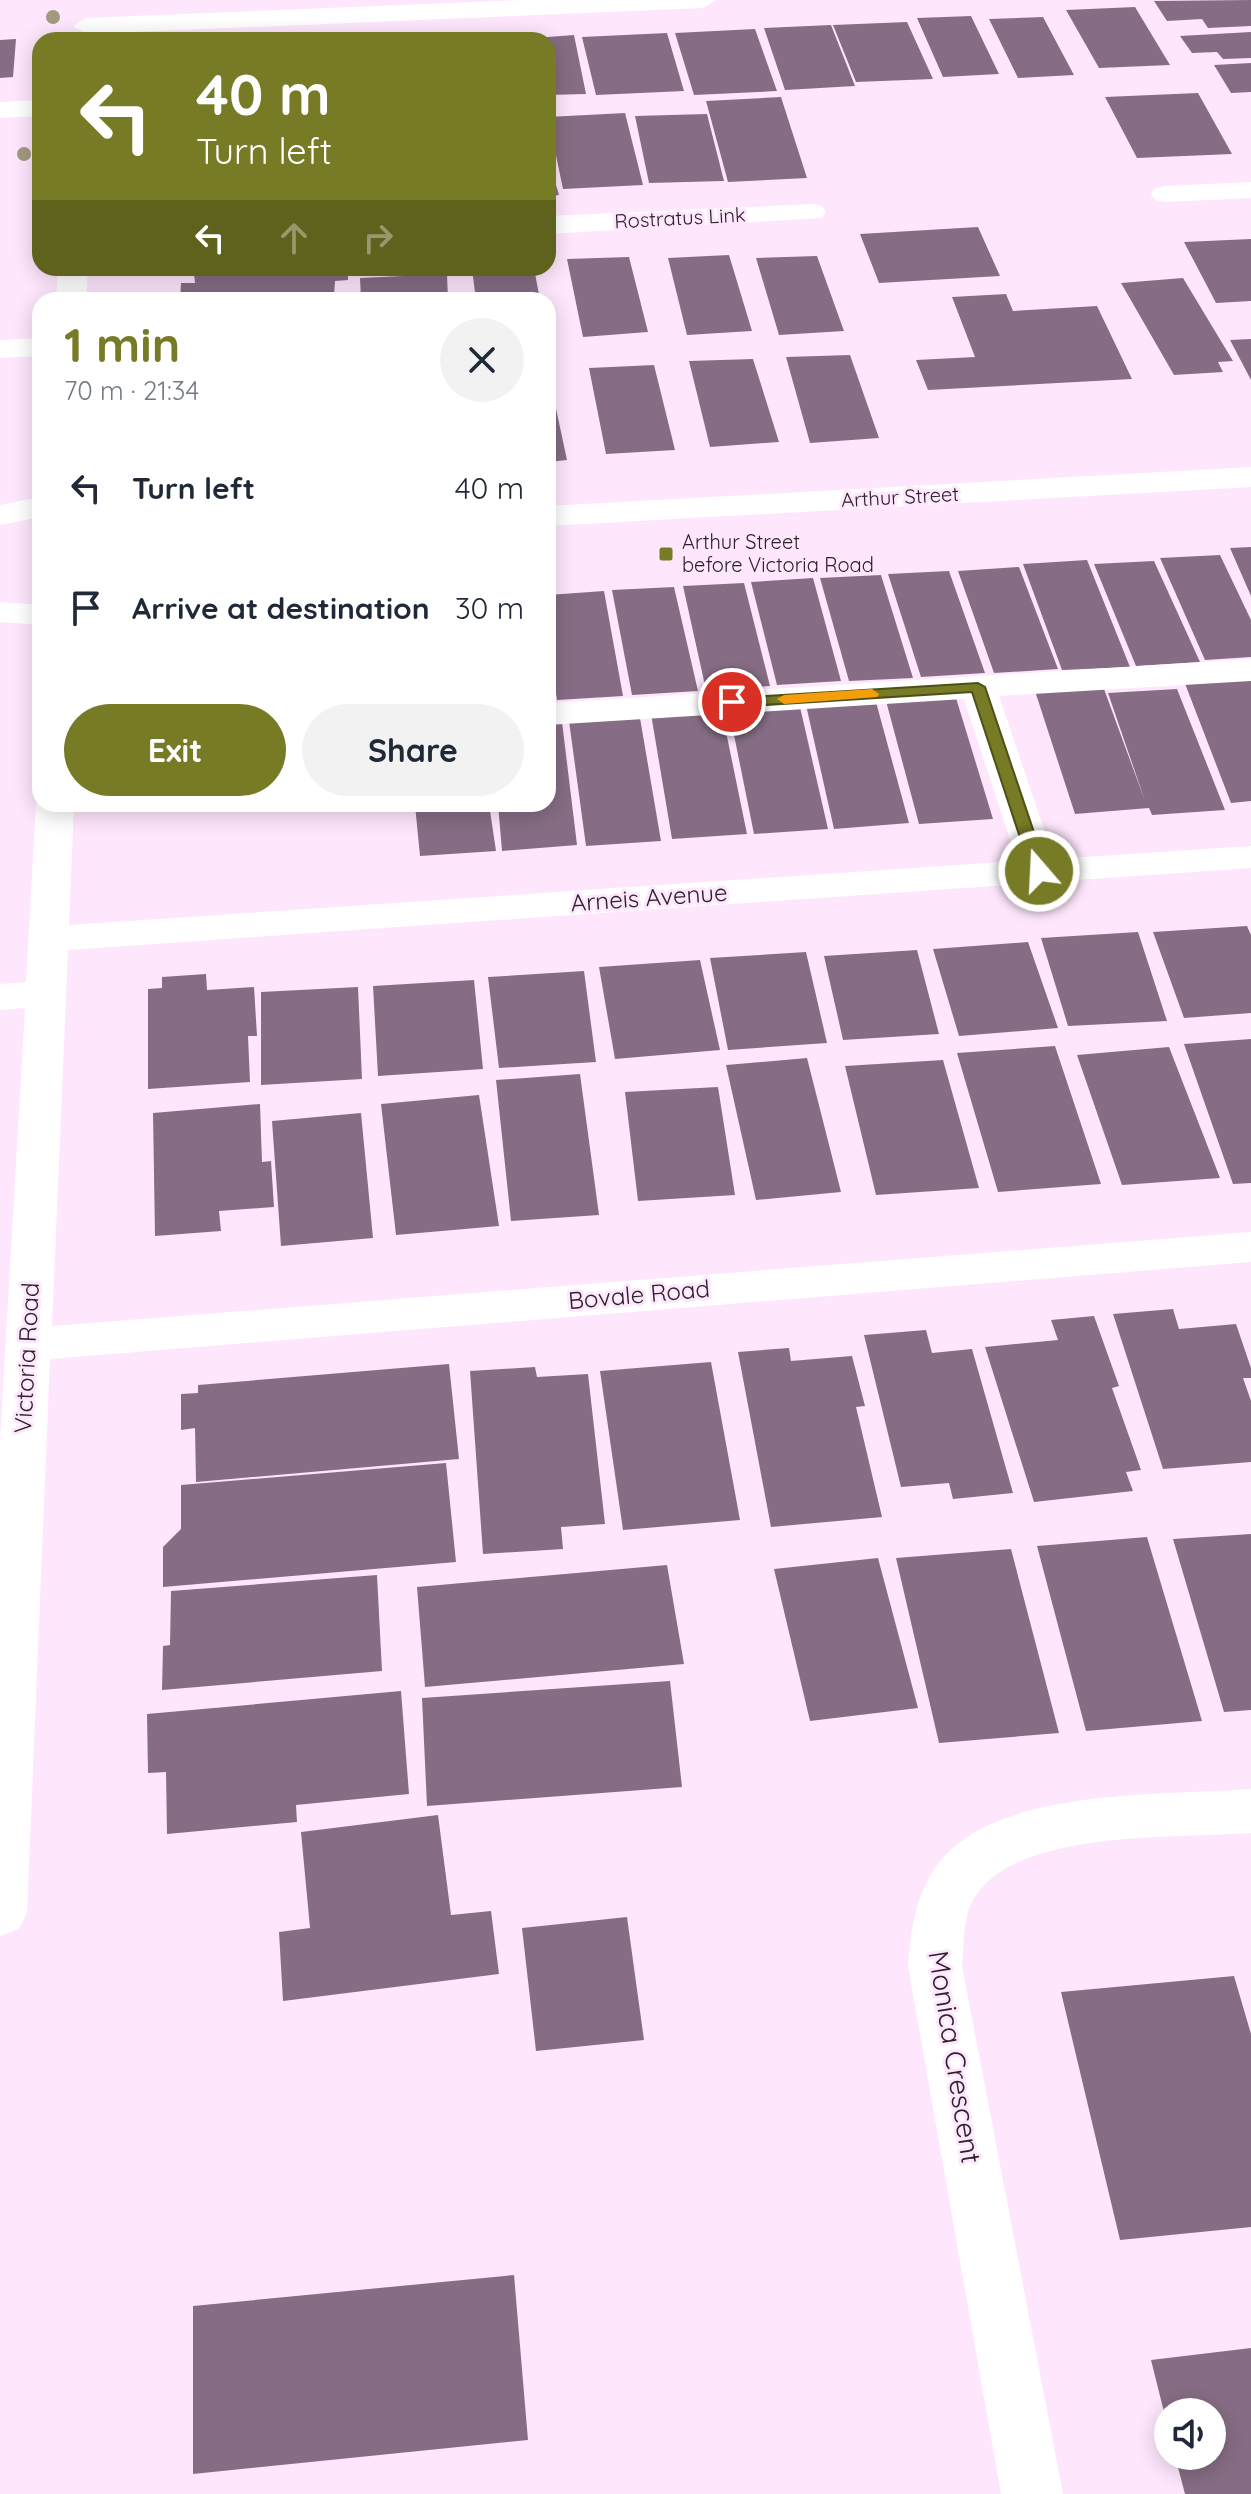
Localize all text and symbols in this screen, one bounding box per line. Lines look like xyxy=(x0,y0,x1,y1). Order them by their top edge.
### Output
text: 40 m xyxy=(196,59,331,129)
icon: left xyxy=(64,64,168,168)
text: Turn left xyxy=(196,128,332,173)
street label: Rostratus Link xyxy=(614,202,746,233)
icon: left xyxy=(188,216,232,260)
icon: ahead xyxy=(272,216,316,260)
icon: right xyxy=(356,216,400,260)
text: 1 min xyxy=(64,314,180,374)
button: close xyxy=(440,318,524,402)
text: 70 m · 21:34 xyxy=(64,374,199,407)
icon: left xyxy=(64,466,108,510)
text: Turn left xyxy=(132,469,255,507)
text: 40 m xyxy=(455,469,524,507)
street label: Arthur Street xyxy=(840,481,960,512)
place label: Arthur Street before Victoria Road xyxy=(682,529,874,577)
marker: Arthur Street before Victoria Road xyxy=(657,545,675,563)
icon: arrive xyxy=(64,586,108,630)
text: Arrive at destination xyxy=(132,589,430,627)
text: 30 m xyxy=(455,589,524,627)
pin xyxy=(698,668,766,736)
icon: arrive xyxy=(710,680,754,724)
button: Exit xyxy=(64,704,286,796)
button: Share xyxy=(302,704,524,796)
position arrow xyxy=(997,829,1081,913)
street label: Arneis Avenue xyxy=(569,877,728,917)
street label: Bovale Road xyxy=(567,1273,711,1315)
street label: Victoria Road xyxy=(7,1282,45,1434)
street label: Monica Crescent xyxy=(921,1948,990,2166)
map controls xyxy=(1154,2398,1226,2470)
button: sound xyxy=(1154,2398,1226,2470)

